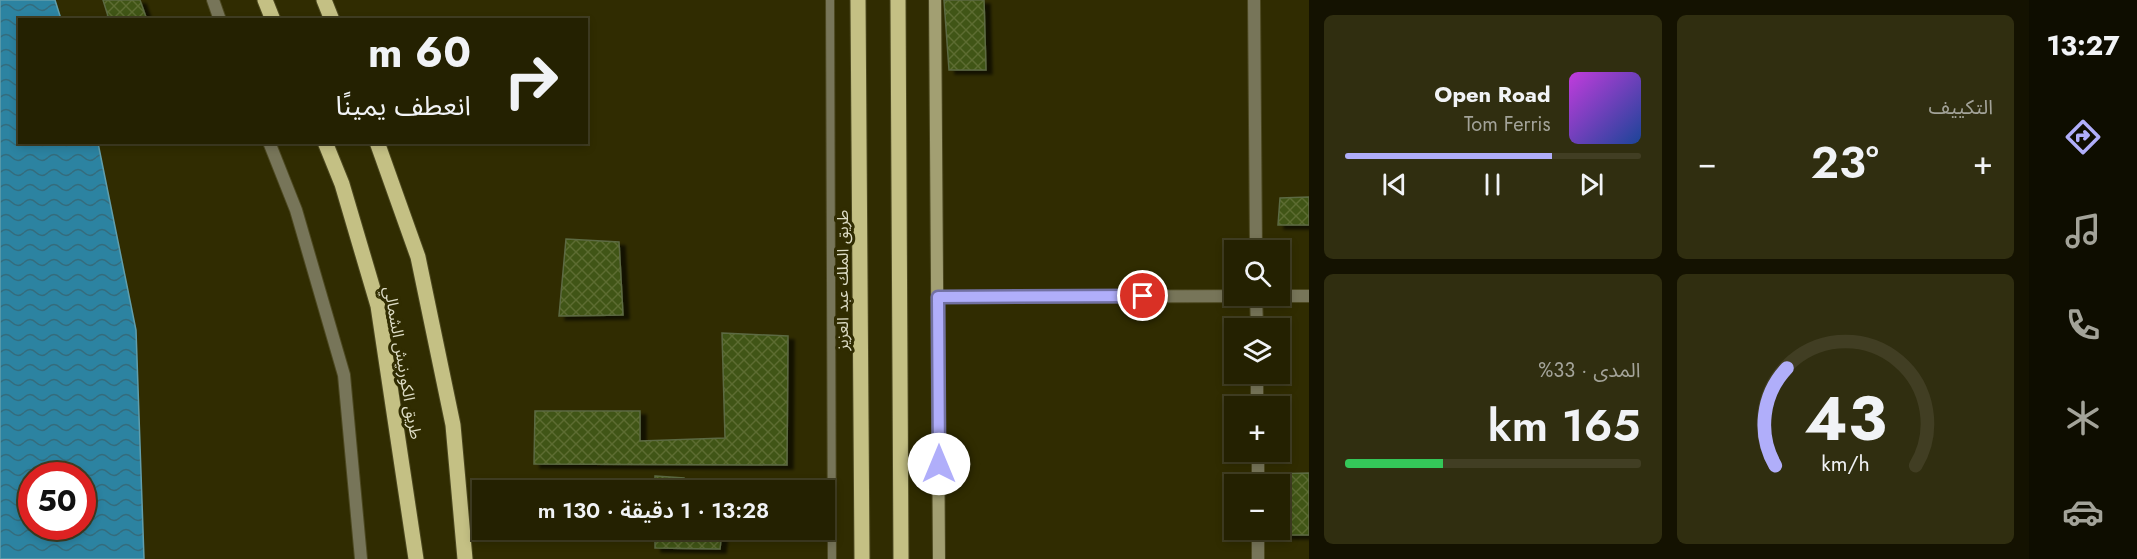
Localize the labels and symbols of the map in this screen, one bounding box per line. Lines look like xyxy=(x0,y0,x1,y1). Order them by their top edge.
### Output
street label: طريق الملك عبد العزيز xyxy=(831,209,854,351)
pin xyxy=(1117,270,1168,321)
street label: طريق الكورنيش الشمالي xyxy=(378,285,428,442)
position arrow xyxy=(907,432,971,496)
speed limit sign: 50 xyxy=(18,462,96,540)

